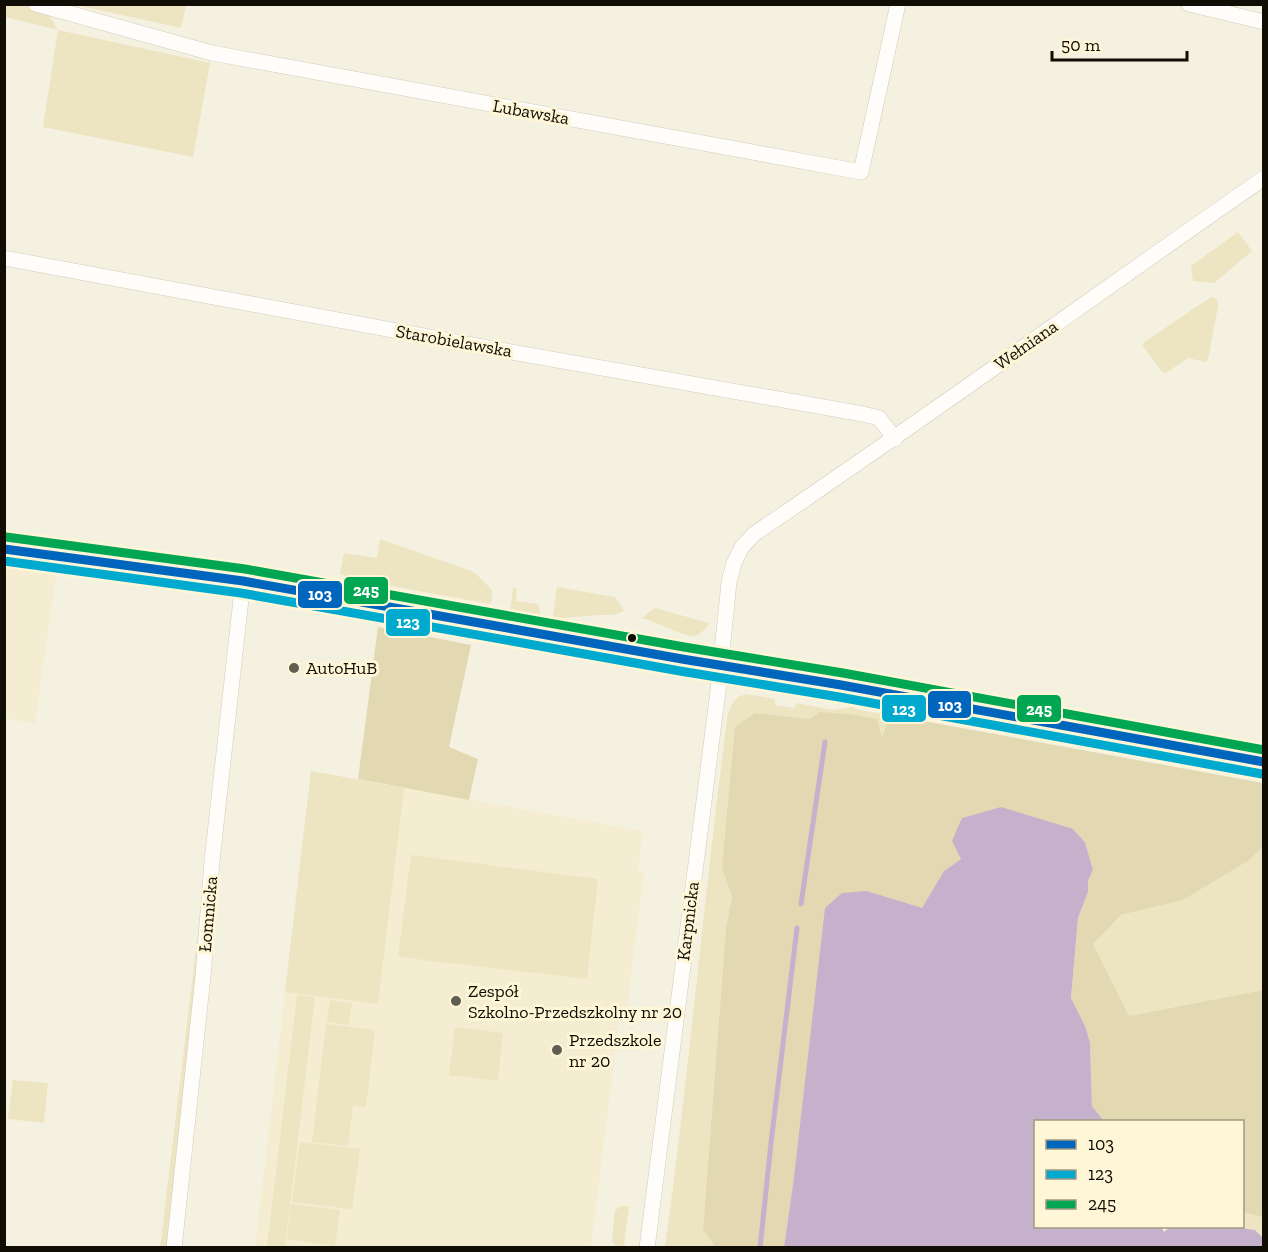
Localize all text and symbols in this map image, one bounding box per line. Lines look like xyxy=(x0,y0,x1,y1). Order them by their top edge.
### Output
scale bar xyxy=(1052,24,1187,62)
text: 50 m xyxy=(1061,34,1101,56)
street label: Lubawska xyxy=(491,94,571,130)
street label: Wełniana xyxy=(990,315,1062,375)
street label: Starobielawska xyxy=(394,320,514,362)
line badge: 245 xyxy=(343,576,389,605)
line badge: 103 xyxy=(297,580,343,609)
text: 245 xyxy=(353,581,379,600)
text: 103 xyxy=(308,585,333,604)
line badge: 123 xyxy=(385,608,431,637)
text: 123 xyxy=(396,613,420,632)
unlabelled marker xyxy=(626,632,638,644)
place label: AutoHuB xyxy=(306,657,377,679)
marker: AutoHuB xyxy=(287,661,301,675)
line badge: 103 xyxy=(927,690,972,719)
line badge: 123 xyxy=(881,694,927,723)
line badge: 245 xyxy=(1016,694,1062,723)
text: 103 xyxy=(938,696,963,715)
text: 123 xyxy=(892,700,916,719)
text: 245 xyxy=(1026,700,1052,719)
street label: Łomnicka xyxy=(194,875,222,953)
street label: Karpnicka xyxy=(672,880,704,962)
place label: Zespół Szkolno-Przedszkolny nr 20 xyxy=(468,980,682,1023)
marker: Zespół Szkolno-Przedszkolny nr 20 xyxy=(449,994,463,1008)
place label: Przedszkole nr 20 xyxy=(569,1029,661,1072)
marker: Przedszkole nr 20 xyxy=(550,1043,564,1057)
legend xyxy=(1034,1120,1244,1228)
text: 103 xyxy=(1088,1133,1114,1155)
text: 123 xyxy=(1088,1163,1113,1185)
text: 245 xyxy=(1088,1193,1116,1215)

